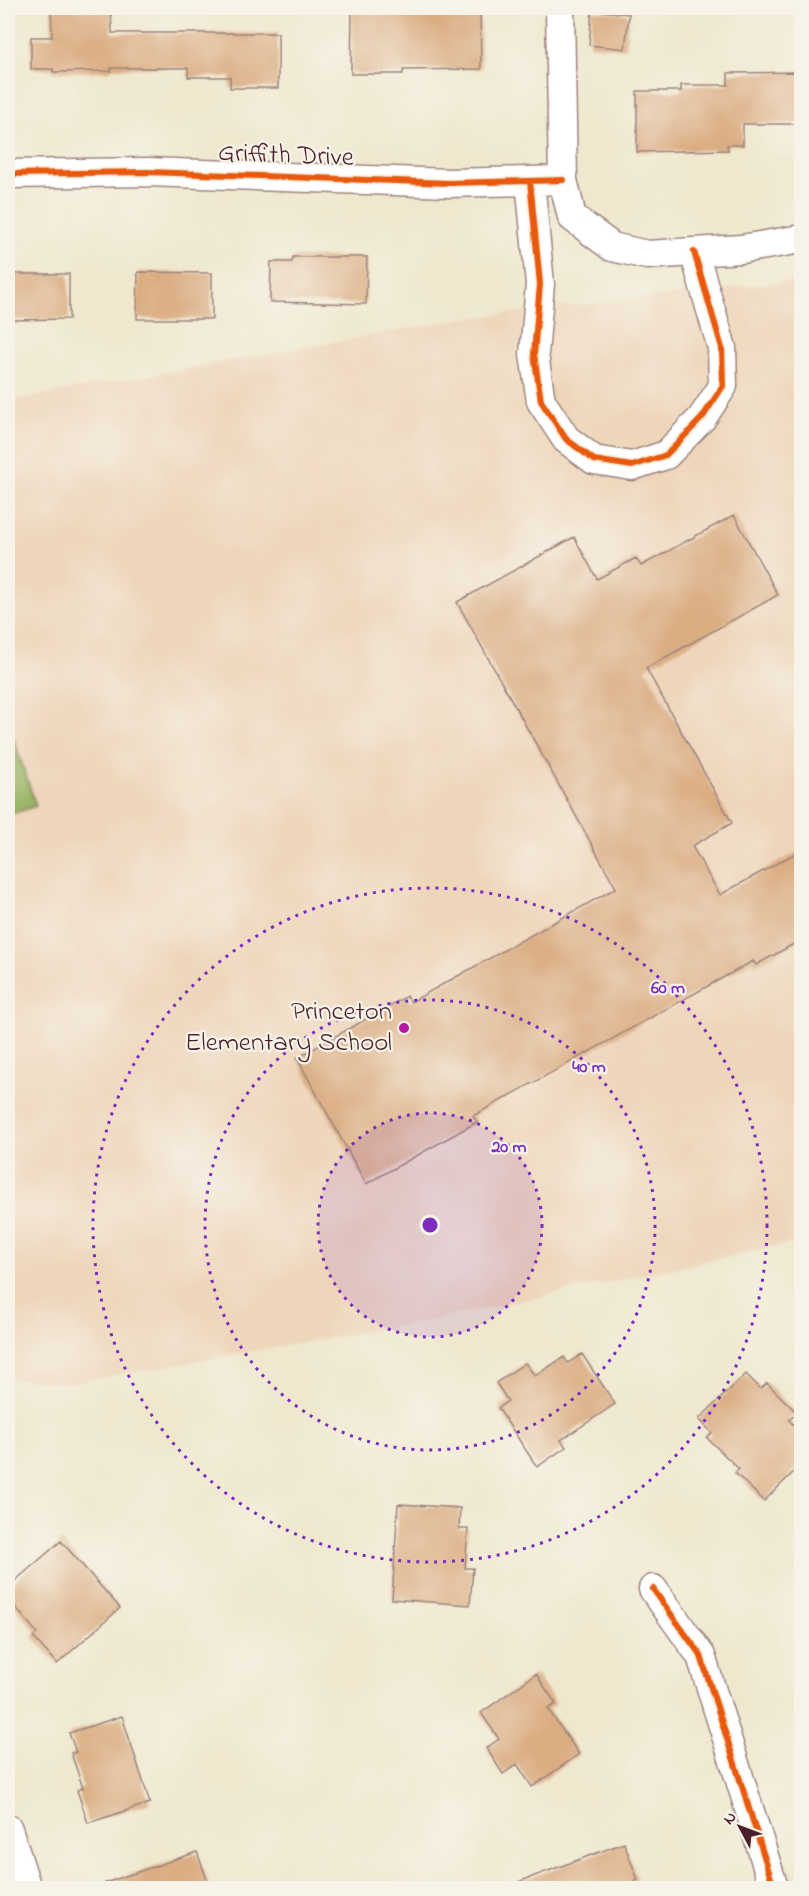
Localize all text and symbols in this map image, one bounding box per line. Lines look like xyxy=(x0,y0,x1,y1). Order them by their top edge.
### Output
street label: Griffith Drive xyxy=(217,134,355,178)
text: 60 m xyxy=(651,976,685,1002)
place label: Princeton Elementary School xyxy=(185,993,392,1063)
marker: Princeton Elementary School xyxy=(397,1021,411,1035)
text: 40 m xyxy=(572,1055,606,1081)
text: 20 m xyxy=(490,1135,527,1161)
centre of rings xyxy=(420,1215,440,1235)
north arrow xyxy=(710,1797,770,1857)
text: N xyxy=(718,1806,743,1830)

